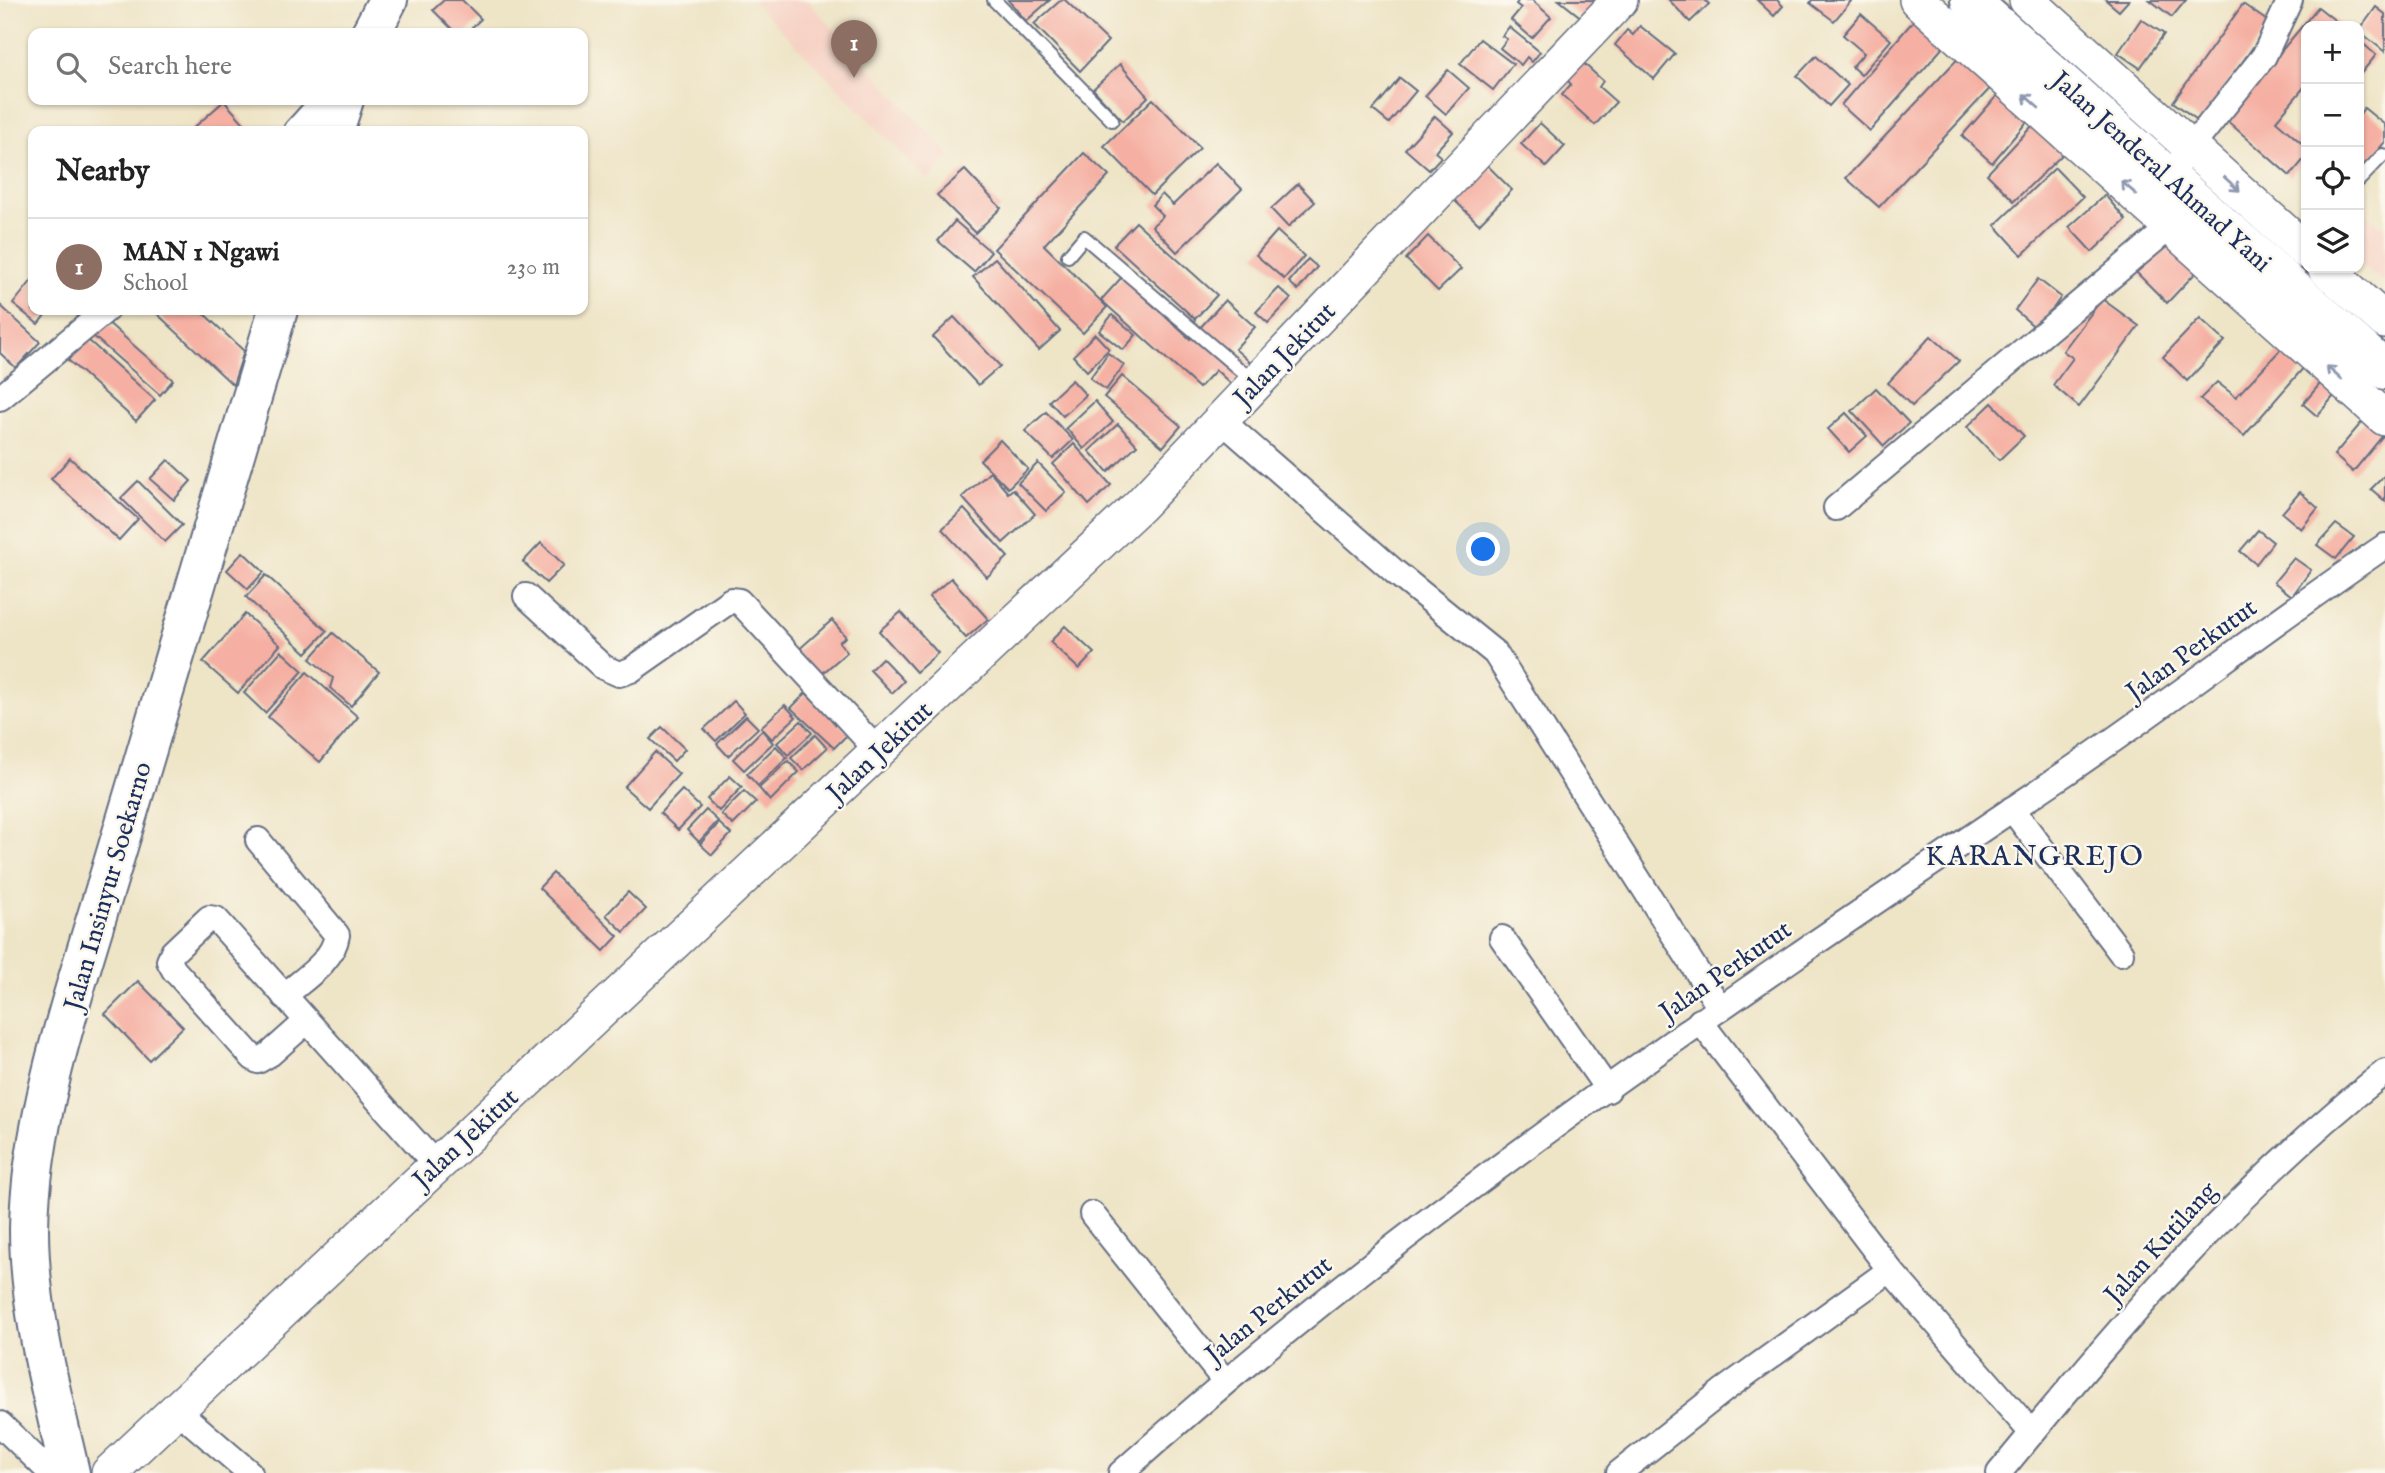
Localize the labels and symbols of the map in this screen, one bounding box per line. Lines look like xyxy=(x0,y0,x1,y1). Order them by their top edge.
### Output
pin: 1 xyxy=(831,20,877,78)
street label: Jalan Jenderal Ahmad Yani xyxy=(2042,62,2278,280)
one-way arrow xyxy=(2022,93,2040,109)
one-way arrow xyxy=(2223,176,2241,192)
one-way arrow xyxy=(2120,180,2138,196)
street label: Jalan Jekitut xyxy=(1225,296,1343,417)
one-way arrow xyxy=(2326,364,2343,381)
your location xyxy=(1466,532,1500,566)
street label: Jalan Perkutut xyxy=(2118,592,2264,711)
street label: Jalan Jekitut xyxy=(818,695,940,812)
street label: Jalan Insinyur Soekarno xyxy=(56,758,160,1017)
district label: KARANGREJO xyxy=(1925,840,2145,875)
street label: Jalan Perkutut xyxy=(1651,914,1798,1031)
street label: Jalan Jekitut xyxy=(404,1082,526,1199)
street label: Jalan Kutilang xyxy=(2096,1174,2225,1313)
street label: Jalan Perkutut xyxy=(1196,1249,1339,1373)

